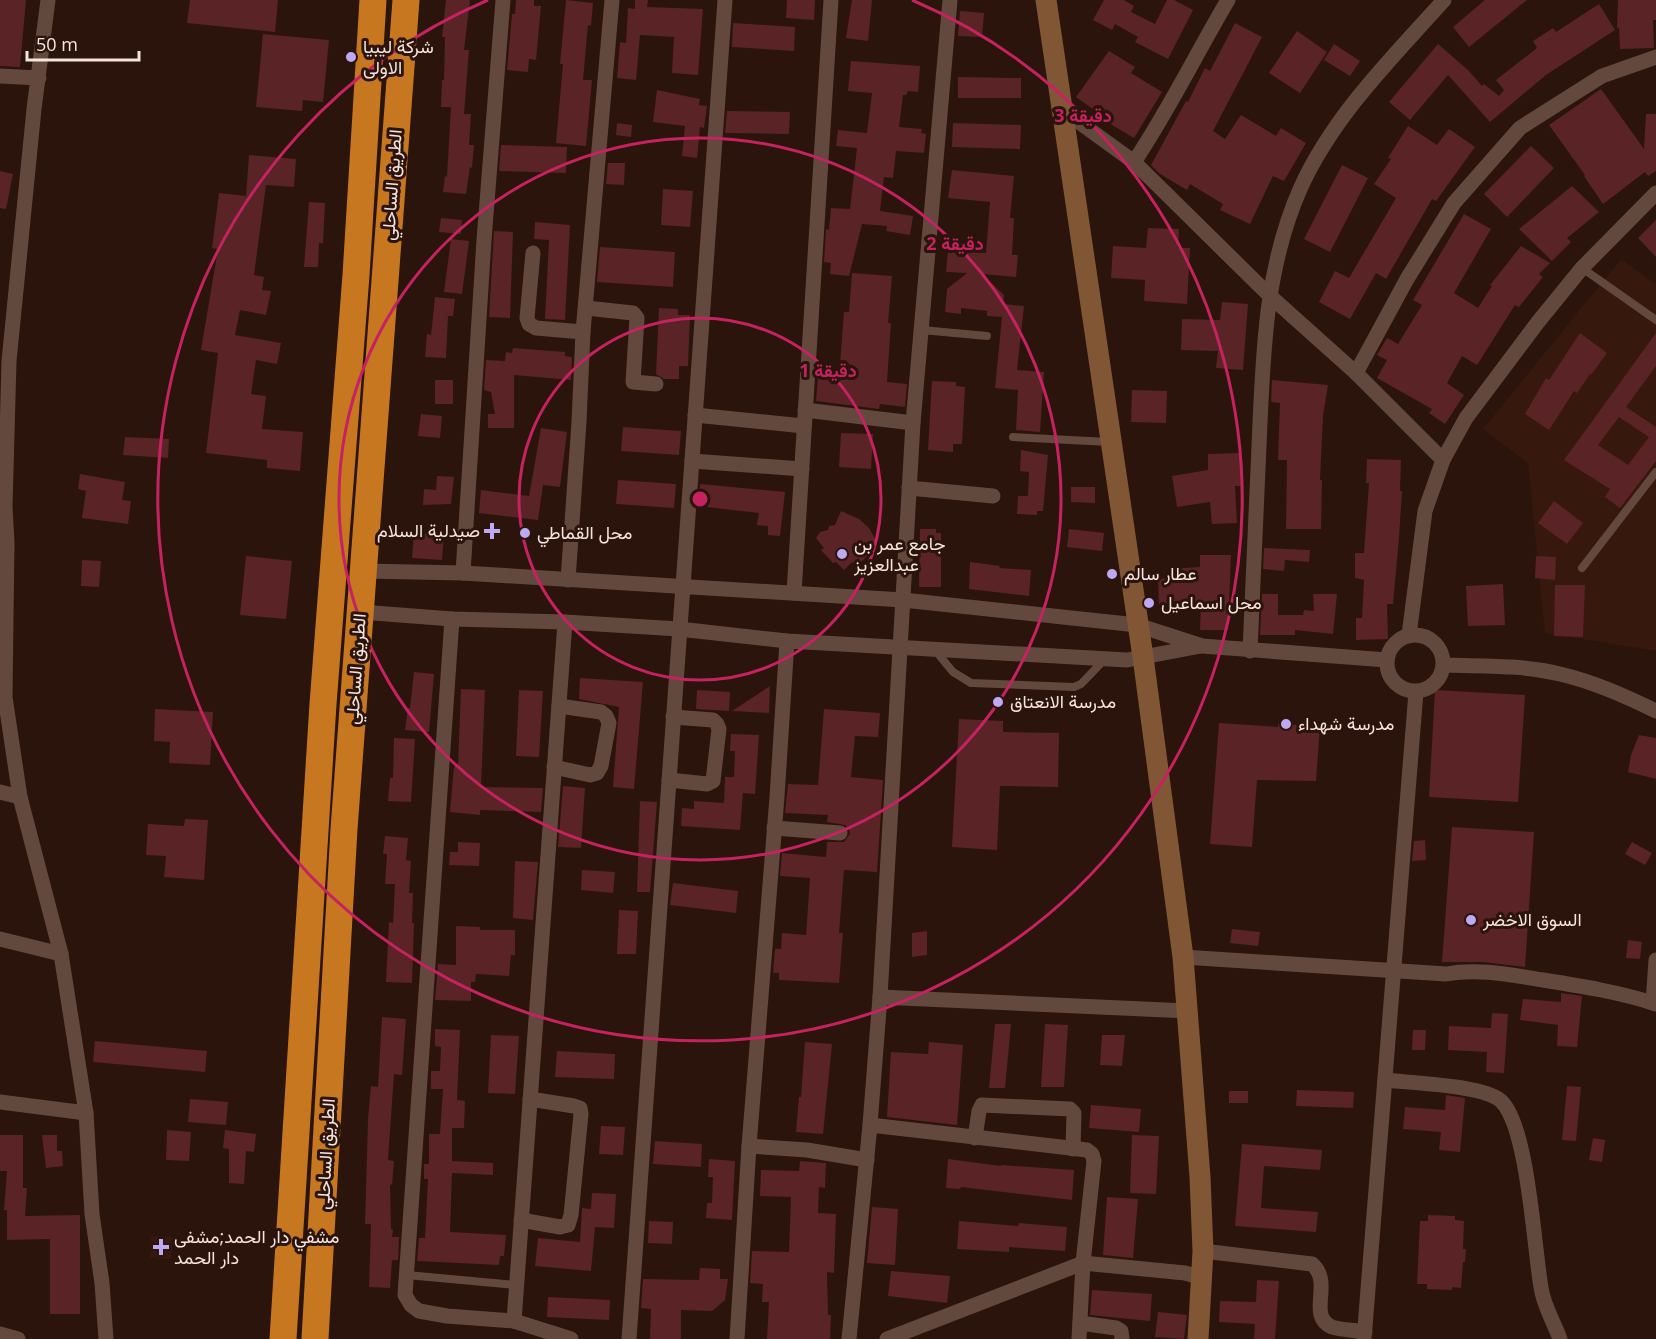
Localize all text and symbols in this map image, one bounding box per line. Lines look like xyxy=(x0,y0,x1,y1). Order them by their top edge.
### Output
scale bar xyxy=(27,24,140,62)
text: 50 m xyxy=(36,32,78,56)
place label: شركة ليبيا الاولى xyxy=(363,34,434,79)
marker: شركة ليبيا الاولى xyxy=(344,50,358,64)
text: 3 دقيقة xyxy=(1054,103,1112,127)
street label: الطريق الساحلي xyxy=(375,129,411,242)
text: 2 دقيقة xyxy=(926,231,984,255)
text: 1 دقيقة xyxy=(799,358,857,382)
centre of rings xyxy=(690,489,710,509)
place label: صيدلية السلام xyxy=(377,518,480,543)
place label: محل القماطي xyxy=(537,520,632,548)
marker: صيدلية السلام xyxy=(485,524,499,538)
marker: محل القماطي xyxy=(518,526,532,540)
place label: جامع عمر بن عبدالعزيز xyxy=(853,531,945,576)
marker: جامع عمر بن عبدالعزيز xyxy=(835,547,849,561)
place label: عطار سالم xyxy=(1124,561,1197,586)
marker: عطار سالم xyxy=(1105,567,1119,581)
place label: محل اسماعيل xyxy=(1161,590,1262,614)
marker: محل اسماعيل xyxy=(1142,596,1156,610)
street label: الطريق الساحلي xyxy=(339,613,375,726)
place label: مدرسة الانعتاق xyxy=(1010,689,1116,713)
marker: مدرسة الانعتاق xyxy=(991,695,1005,709)
place label: مدرسة شهداء xyxy=(1298,711,1394,735)
marker: مدرسة شهداء xyxy=(1279,717,1293,731)
place label: السوق الاخضر xyxy=(1482,907,1582,931)
marker: السوق الاخضر xyxy=(1464,913,1478,927)
street label: الطريق الساحلي xyxy=(310,1098,344,1210)
place label: مشفي دار الحمد;مشفى دار الحمد xyxy=(174,1224,339,1269)
marker: مشفي دار الحمد;مشفى دار الحمد xyxy=(152,1238,170,1256)

